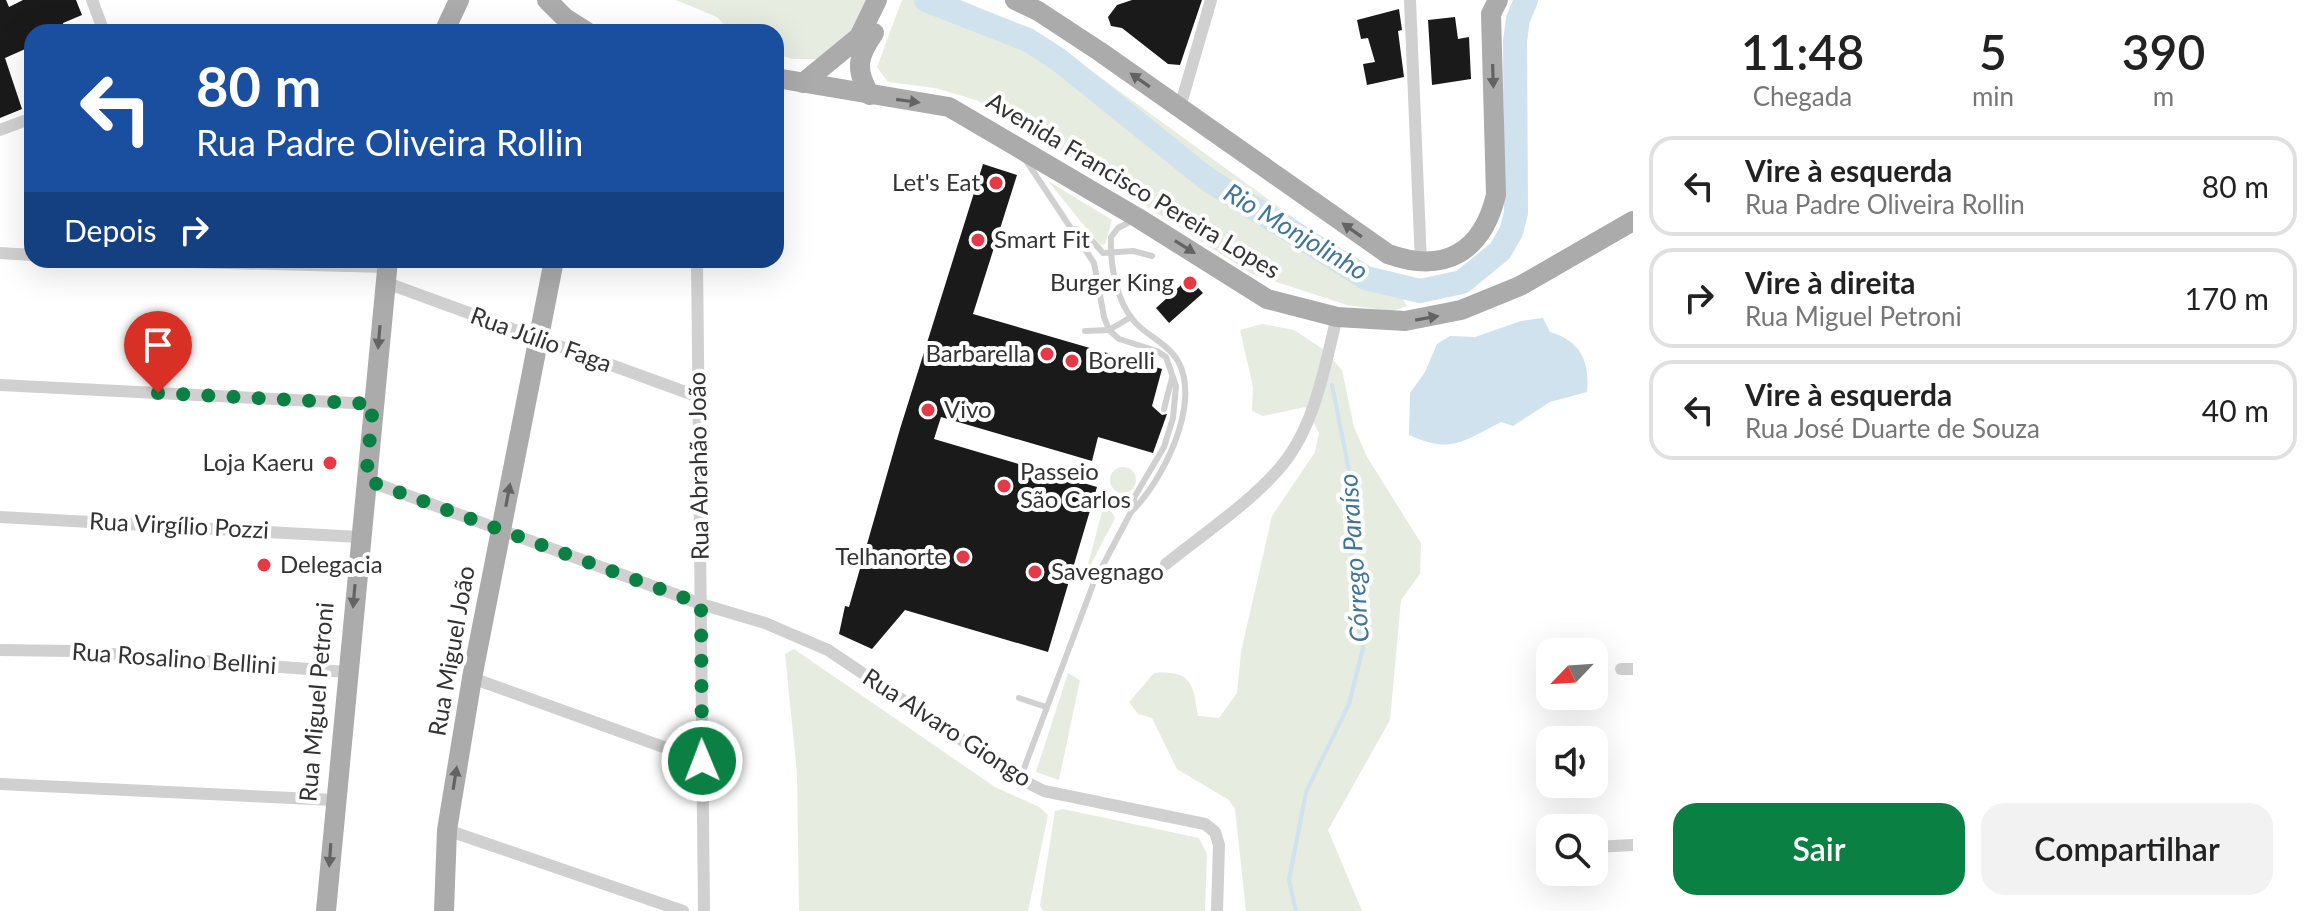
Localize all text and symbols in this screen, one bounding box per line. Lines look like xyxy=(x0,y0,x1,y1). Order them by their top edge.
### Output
text: 11:48 xyxy=(1741,23,1864,80)
text: 5 xyxy=(1979,23,2007,80)
text: 390 xyxy=(2122,23,2205,80)
text: 80 m xyxy=(196,52,321,119)
icon: left xyxy=(64,56,168,160)
one-way arrow xyxy=(1486,64,1499,89)
one-way arrow xyxy=(1129,73,1150,88)
text: Chegada xyxy=(1753,80,1852,112)
text: min xyxy=(1972,80,2014,112)
text: m xyxy=(2153,80,2174,112)
street label: Avenida Francisco Pereira Lopes xyxy=(982,86,1286,284)
one-way arrow xyxy=(896,95,921,108)
text: Rua Padre Oliveira Rollin xyxy=(196,120,583,164)
text: Vire à esquerda xyxy=(1745,152,1952,188)
icon: left xyxy=(1677,164,1721,208)
place label: Let's Eat xyxy=(892,167,980,196)
text: 80 m xyxy=(2202,168,2269,204)
marker: Let's Eat xyxy=(987,174,1005,192)
water label: Rio Monjolinho xyxy=(1219,176,1374,287)
text: Rua Padre Oliveira Rollin xyxy=(1745,188,2025,220)
icon: right xyxy=(172,208,216,252)
text: Depois xyxy=(64,212,156,248)
one-way arrow xyxy=(1341,223,1362,238)
place label: Smart Fit xyxy=(994,224,1090,253)
marker: Smart Fit xyxy=(969,231,987,249)
one-way arrow xyxy=(1174,240,1196,254)
text: Vire à direita xyxy=(1745,264,1915,300)
place label: Burger King xyxy=(1050,267,1174,296)
marker: Burger King xyxy=(1181,274,1199,292)
icon: right xyxy=(1677,276,1721,320)
text: 170 m xyxy=(2184,280,2269,316)
street label: Rua Júlio Faga xyxy=(467,300,616,378)
text: Rua Miguel Petroni xyxy=(1745,300,1962,332)
pin xyxy=(124,311,192,393)
one-way arrow xyxy=(1415,311,1440,323)
icon: arrive xyxy=(136,323,180,367)
one-way arrow xyxy=(372,325,385,350)
place label: Barbarella xyxy=(925,338,1031,367)
marker: Barbarella xyxy=(1038,345,1056,363)
place label: Borelli xyxy=(1088,345,1155,374)
marker: Borelli xyxy=(1063,352,1081,370)
street label: Rua Abrahão João xyxy=(681,372,714,561)
text: Vire à esquerda xyxy=(1745,376,1952,412)
icon: left xyxy=(1677,388,1721,432)
text: 40 m xyxy=(2202,392,2269,428)
place label: Vivo xyxy=(944,394,992,423)
marker: Vivo xyxy=(919,401,937,419)
text: Rua José Duarte de Souza xyxy=(1745,412,2040,444)
place label: Loja Kaeru xyxy=(203,447,314,476)
marker: Loja Kaeru xyxy=(321,454,339,472)
place label: Passeio São Carlos xyxy=(1020,456,1131,513)
water label: Córrego Paraíso xyxy=(1331,473,1375,644)
marker: Passeio São Carlos xyxy=(995,477,1013,495)
one-way arrow xyxy=(502,482,514,507)
street label: Rua Virgílio Pozzi xyxy=(88,505,270,544)
place label: Telhanorte xyxy=(835,541,947,570)
marker: Telhanorte xyxy=(954,548,972,566)
place label: Delegacia xyxy=(280,549,383,578)
marker: Delegacia xyxy=(255,556,273,574)
place label: Savegnago xyxy=(1051,556,1164,585)
street label: Rua Miguel João xyxy=(421,563,480,738)
marker: Savegnago xyxy=(1026,563,1044,581)
one-way arrow xyxy=(347,584,360,609)
street label: Rua Miguel Petroni xyxy=(292,601,339,803)
street label: Rua Rosalino Bellini xyxy=(71,636,277,679)
north arrow xyxy=(1536,638,1608,710)
map controls xyxy=(1536,638,1608,886)
street label: Rua Alvaro Giongo xyxy=(858,661,1038,792)
position arrow xyxy=(660,719,744,803)
button: sound xyxy=(1536,726,1608,798)
one-way arrow xyxy=(450,765,462,790)
button: Sair xyxy=(1673,803,1965,895)
button: Compartilhar xyxy=(1981,803,2273,895)
button: search xyxy=(1536,814,1608,886)
one-way arrow xyxy=(323,843,336,868)

